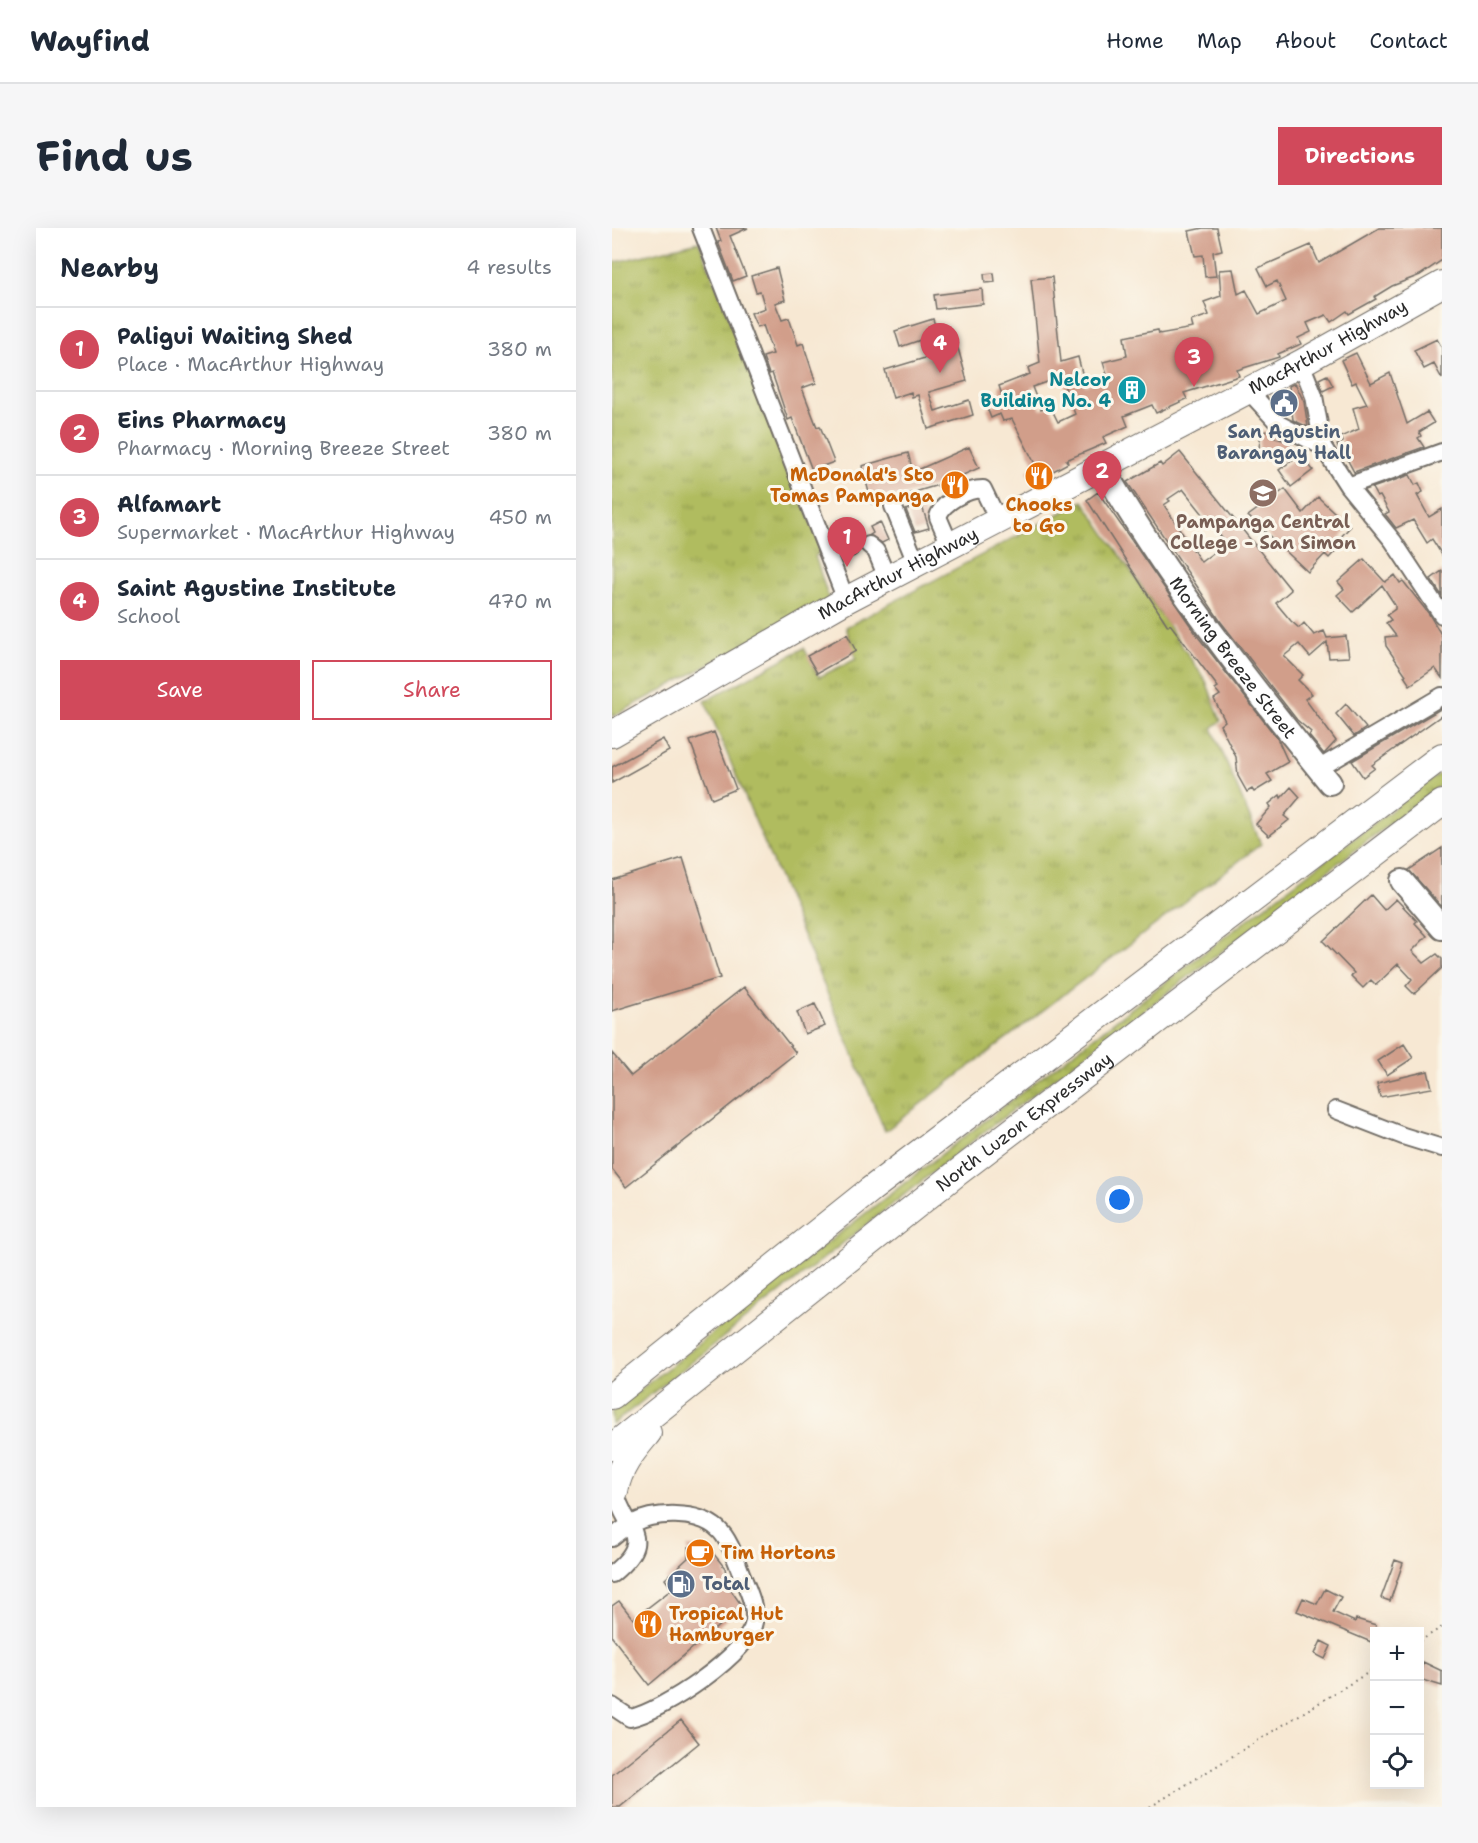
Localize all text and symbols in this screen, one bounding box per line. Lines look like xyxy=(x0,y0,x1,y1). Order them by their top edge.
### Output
text: Wayfind xyxy=(30,22,150,60)
text: Home xyxy=(1106,27,1164,55)
text: Map xyxy=(1197,27,1242,55)
text: About xyxy=(1275,27,1336,55)
text: Contact xyxy=(1369,27,1448,55)
button: Directions xyxy=(1278,127,1442,185)
text: Find us xyxy=(36,128,193,184)
text: Nearby xyxy=(60,250,159,285)
text: 4 results xyxy=(466,254,552,280)
street label: MacArthur Highway xyxy=(1245,294,1412,400)
text: Paligui Waiting Shed xyxy=(117,322,353,351)
pin: 4 xyxy=(920,324,960,373)
text: 1 xyxy=(75,336,84,362)
text: 380 m xyxy=(487,336,552,362)
pin: 3 xyxy=(1174,338,1214,387)
text: Place · MacArthur Highway xyxy=(117,351,384,377)
place label: Nelcor Building No. 4 xyxy=(981,368,1111,413)
building icon: Nelcor Building No. 4 xyxy=(1116,374,1148,406)
public building icon: San Agustin Barangay Hall xyxy=(1268,387,1300,419)
text: Eins Pharmacy xyxy=(117,406,287,435)
text: 2 xyxy=(73,420,87,446)
text: 380 m xyxy=(487,420,552,446)
place label: San Agustin Barangay Hall xyxy=(1217,420,1351,465)
text: Pharmacy · Morning Breeze Street xyxy=(117,435,450,461)
pin: 2 xyxy=(1082,452,1122,501)
restaurant icon: Chooks to Go xyxy=(1023,460,1055,492)
place label: McDonald's Sto Tomas Pampanga xyxy=(770,463,935,508)
restaurant icon: McDonald's Sto Tomas Pampanga xyxy=(939,469,971,501)
school or university icon: Pampanga Central College - San Simon xyxy=(1247,477,1279,509)
text: Alfamart xyxy=(117,490,221,519)
place label: Chooks to Go xyxy=(1005,493,1073,538)
text: 3 xyxy=(73,504,87,530)
text: 450 m xyxy=(488,504,552,530)
place label: Pampanga Central College - San Simon xyxy=(1170,510,1356,555)
pin: 1 xyxy=(828,518,866,567)
text: Supermarket · MacArthur Highway xyxy=(117,519,455,545)
street label: MacArthur Highway xyxy=(814,521,982,626)
street label: Morning Breeze Street xyxy=(1164,572,1302,744)
text: Saint Agustine Institute xyxy=(117,574,396,603)
text: 4 xyxy=(73,588,87,614)
text: 470 m xyxy=(488,588,552,614)
text: School xyxy=(117,603,180,629)
button: Save xyxy=(60,660,300,720)
button: Share xyxy=(312,660,552,720)
street label: North Luzon Expressway xyxy=(931,1047,1117,1197)
your location xyxy=(1105,1185,1134,1214)
cafe icon: Tim Hortons xyxy=(684,1537,716,1569)
place label: Tim Hortons xyxy=(721,1541,836,1565)
fuel station icon: Total xyxy=(665,1568,697,1600)
place label: Total xyxy=(702,1572,750,1596)
place label: Tropical Hut Hamburger xyxy=(669,1602,783,1647)
restaurant icon: Tropical Hut Hamburger xyxy=(632,1608,664,1640)
map controls xyxy=(1370,1627,1424,1789)
button: + xyxy=(1370,1627,1424,1681)
button: − xyxy=(1370,1681,1424,1735)
button: locate xyxy=(1370,1735,1424,1789)

